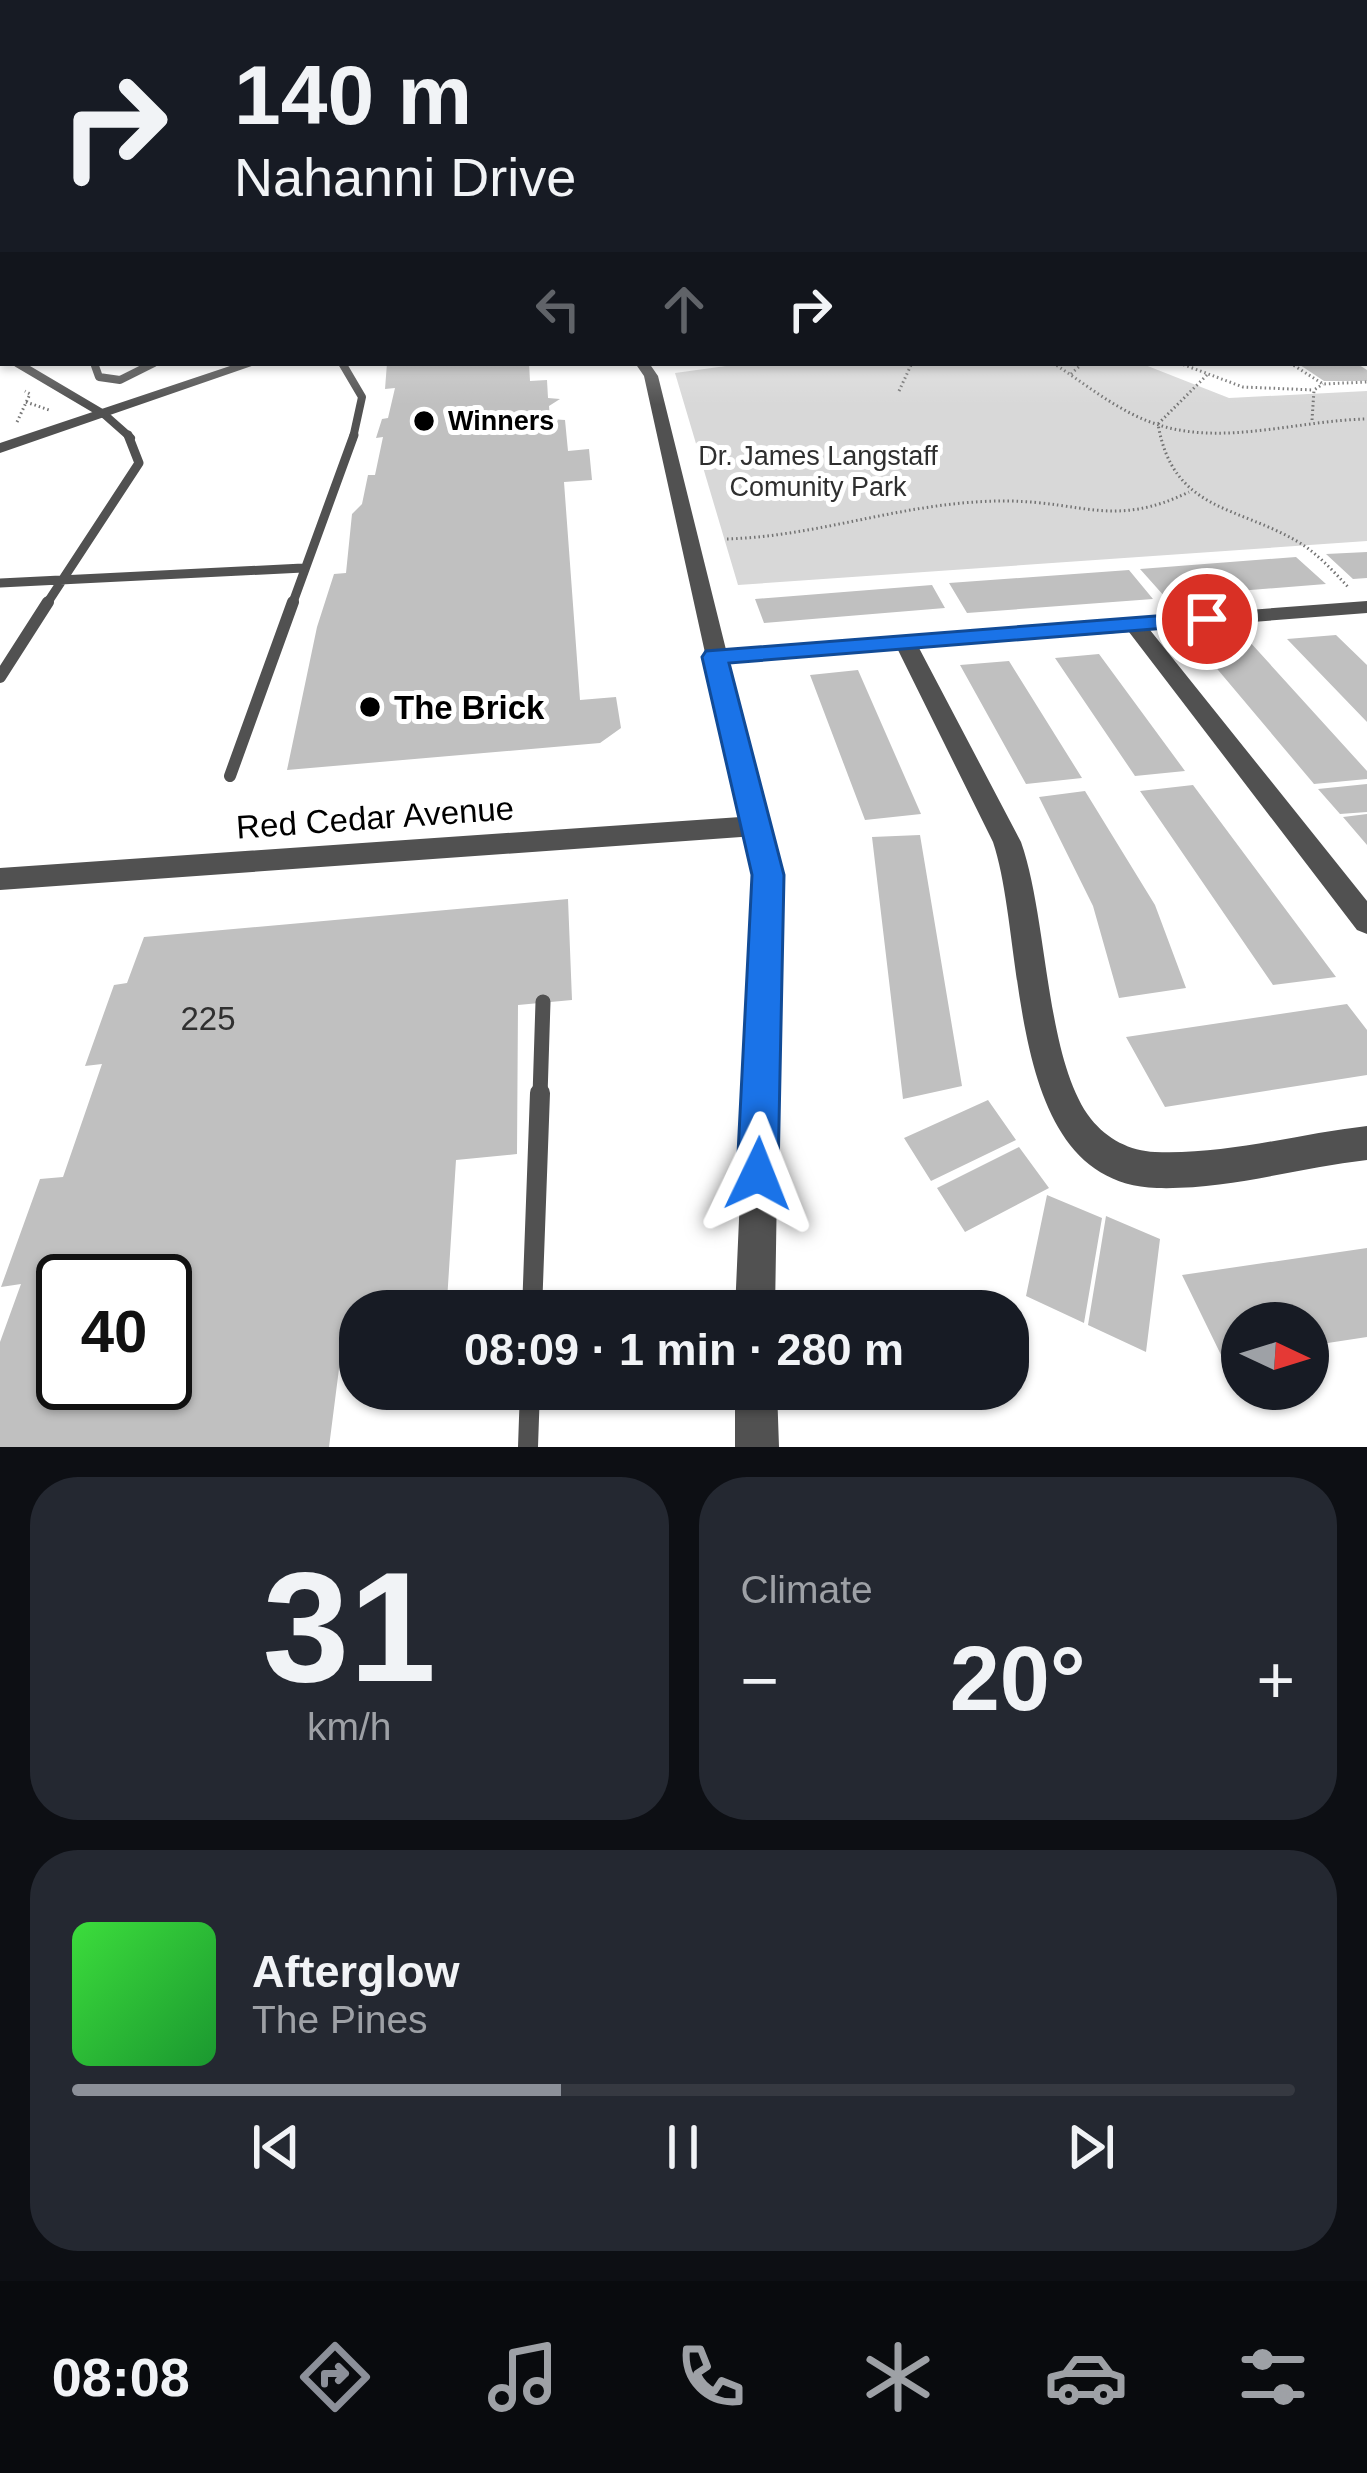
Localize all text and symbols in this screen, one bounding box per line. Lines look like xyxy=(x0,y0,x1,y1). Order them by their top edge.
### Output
icon: right xyxy=(36,48,192,204)
text: 140 m xyxy=(234,48,472,142)
text: Nahanni Drive xyxy=(234,147,576,207)
icon: left xyxy=(525,276,591,342)
icon: ahead xyxy=(651,276,717,342)
icon: right xyxy=(777,276,843,342)
place label: Winners xyxy=(448,406,554,436)
marker: Winners xyxy=(411,408,437,434)
park label: Dr. James Langstaff Comunity Park xyxy=(698,441,938,502)
pin xyxy=(1156,568,1258,670)
icon: arrive xyxy=(1174,586,1240,652)
place label: The Brick xyxy=(394,689,545,726)
marker: The Brick xyxy=(357,694,383,720)
street label: Red Cedar Avenue xyxy=(235,789,515,846)
house number: 225 xyxy=(180,1000,236,1037)
position arrow xyxy=(695,1111,821,1237)
speed limit sign: 40 xyxy=(36,1254,192,1410)
north arrow xyxy=(1221,1302,1329,1410)
map controls xyxy=(1221,1302,1329,1410)
text: 08:09 · 1 min · 280 m xyxy=(464,1324,904,1375)
text: 31 xyxy=(262,1540,436,1714)
text: Climate xyxy=(741,1568,873,1611)
text: 20° xyxy=(950,1629,1086,1729)
text: − xyxy=(741,1643,779,1717)
text: + xyxy=(1256,1643,1295,1717)
text: km/h xyxy=(307,1705,392,1748)
text: Afterglow xyxy=(252,1946,460,1997)
text: The Pines xyxy=(252,1998,428,2041)
icon: previous xyxy=(243,2114,309,2180)
icon: pause xyxy=(650,2114,716,2180)
icon: next xyxy=(1058,2114,1124,2180)
icon: directions xyxy=(293,2335,377,2419)
icon: music xyxy=(481,2335,565,2419)
icon: phone xyxy=(669,2335,753,2419)
icon: climate xyxy=(856,2335,940,2419)
icon: car xyxy=(1044,2335,1128,2419)
icon: filters xyxy=(1231,2335,1315,2419)
text: 08:08 xyxy=(52,2347,190,2407)

